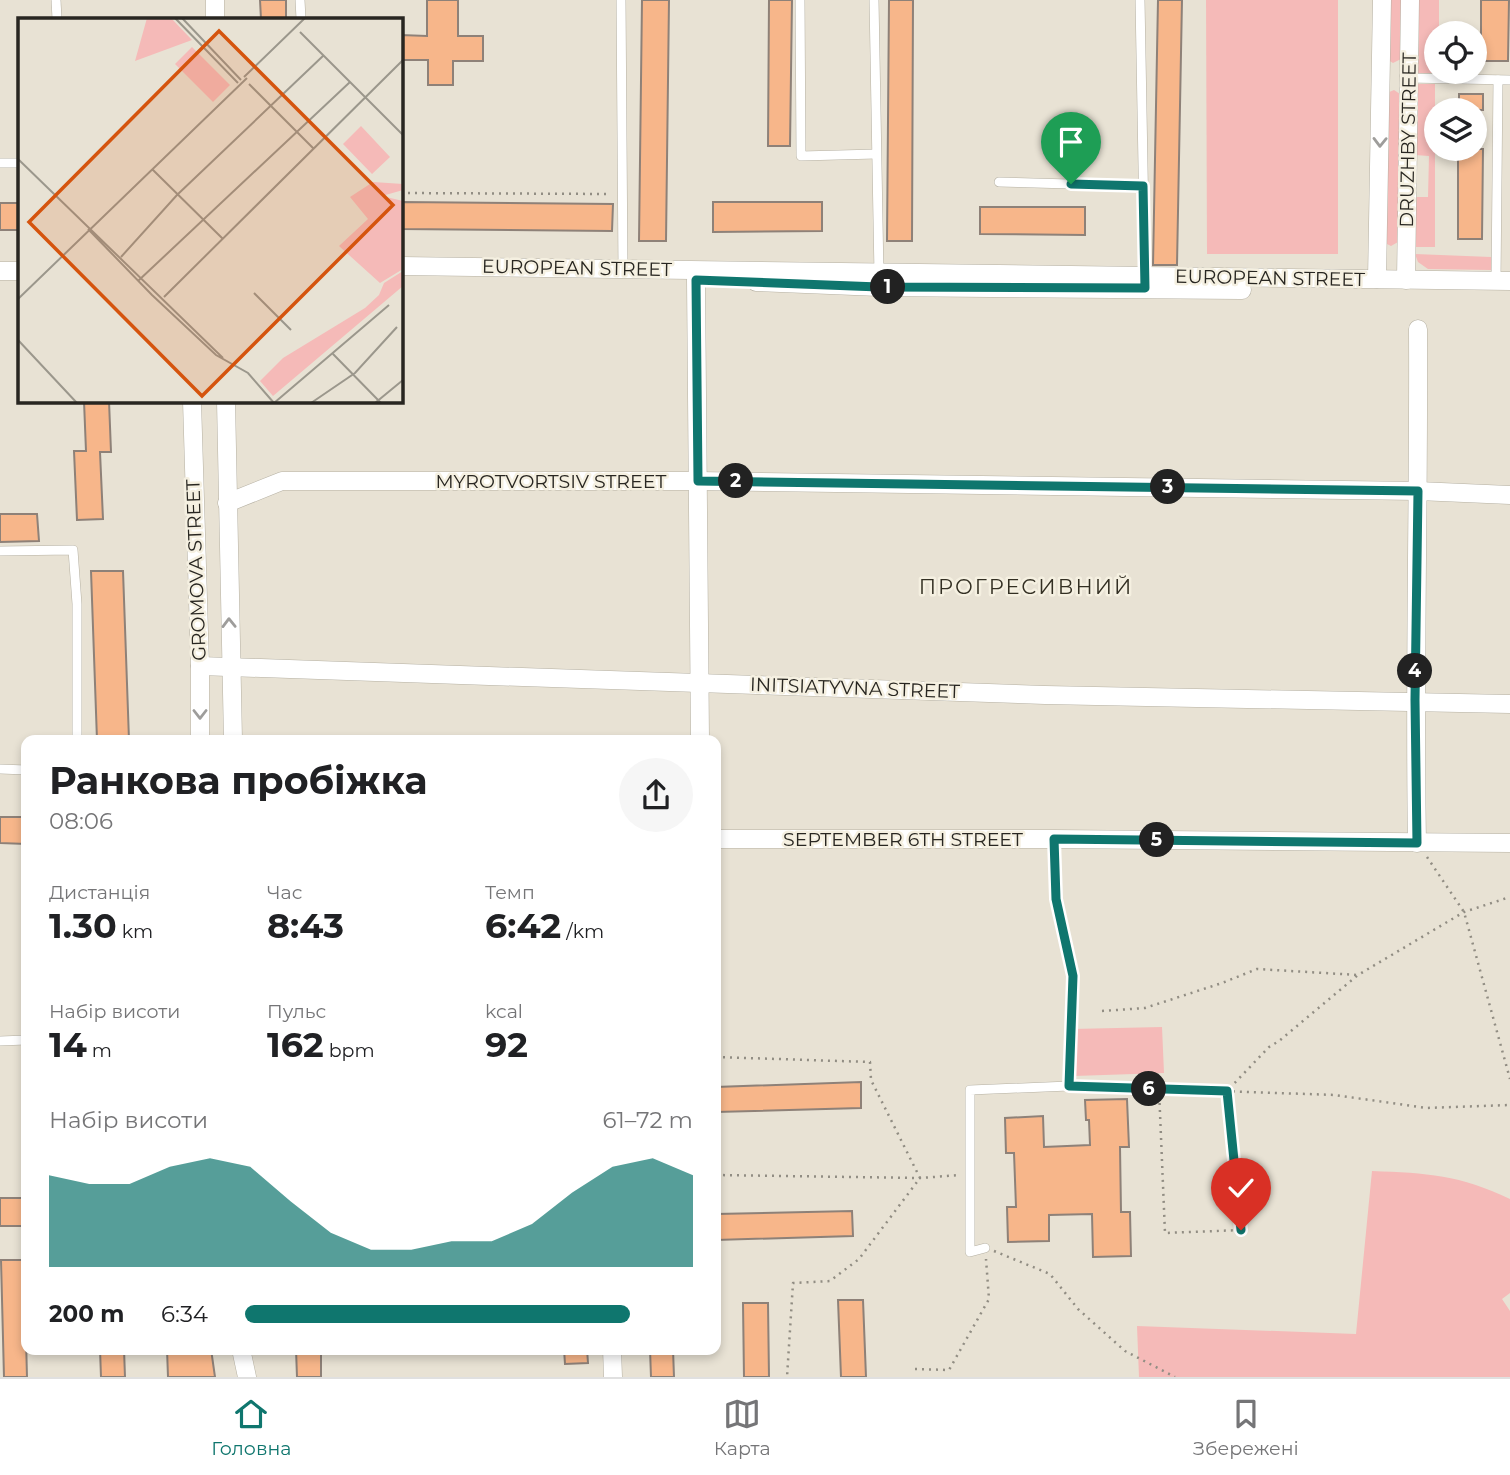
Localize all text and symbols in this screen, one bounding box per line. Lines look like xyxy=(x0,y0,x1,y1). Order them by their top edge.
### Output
inset map xyxy=(18,18,402,402)
map controls xyxy=(1424,21,1487,161)
button: locate xyxy=(1424,21,1487,84)
street label: DRUZHBY STREET xyxy=(1395,52,1421,228)
button: layers xyxy=(1424,98,1487,161)
pin xyxy=(1041,112,1101,184)
icon: arrive xyxy=(1052,123,1090,161)
one-way arrow xyxy=(1372,137,1388,147)
street label: EUROPEAN STREET xyxy=(482,255,672,281)
street label: EUROPEAN STREET xyxy=(1175,265,1365,291)
pin: 1 xyxy=(870,270,906,304)
text: 1 xyxy=(884,275,891,298)
pin: 2 xyxy=(718,463,754,498)
text: 2 xyxy=(730,469,741,492)
street label: MYROTVORTSIV STREET xyxy=(436,470,667,493)
pin: 3 xyxy=(1150,470,1186,504)
text: 3 xyxy=(1162,475,1173,498)
street label: GROMOVA STREET xyxy=(181,479,211,661)
district label: ПРОГРЕСИВНИЙ xyxy=(919,574,1133,599)
one-way arrow xyxy=(221,617,237,628)
pin: 4 xyxy=(1398,654,1432,688)
text: 4 xyxy=(1408,659,1421,682)
street label: INITSIATYVNA STREET xyxy=(750,673,960,703)
one-way arrow xyxy=(192,709,208,720)
text: Ранкова пробіжка xyxy=(49,757,427,804)
button: share xyxy=(619,758,693,832)
text: 08:06 xyxy=(49,807,113,835)
pin: 5 xyxy=(1140,822,1174,858)
street label: SEPTEMBER 6TH STREET xyxy=(783,828,1023,851)
text: 5 xyxy=(1151,828,1162,851)
text: Дистанція xyxy=(49,881,150,904)
text: Час xyxy=(267,881,302,904)
text: Темп xyxy=(485,881,535,904)
text: 1.30 xyxy=(49,904,117,947)
text: 8:43 xyxy=(267,904,344,947)
text: 6:42 xyxy=(485,904,561,947)
text: km xyxy=(117,920,153,943)
text: /km xyxy=(561,920,604,943)
text: Набір висоти xyxy=(49,1000,180,1023)
text: Пульс xyxy=(267,1000,326,1023)
text: kcal xyxy=(485,1000,523,1023)
text: 14 xyxy=(49,1023,87,1066)
text: 162 xyxy=(267,1023,324,1066)
text: 92 xyxy=(485,1023,528,1066)
text: m xyxy=(87,1039,112,1062)
text: bpm xyxy=(324,1039,375,1062)
pin: 6 xyxy=(1132,1072,1166,1106)
text: 6 xyxy=(1142,1077,1155,1100)
text: Набір висоти xyxy=(49,1106,208,1134)
text: 61–72 m xyxy=(602,1106,693,1134)
pin xyxy=(1211,1158,1271,1230)
icon: check xyxy=(1222,1169,1260,1207)
text: 200 m xyxy=(49,1300,124,1328)
text: 6:34 xyxy=(161,1300,208,1328)
tab: Головна xyxy=(211,1395,291,1460)
tab: Карта xyxy=(714,1395,771,1460)
tab: Збережені xyxy=(1193,1395,1299,1460)

